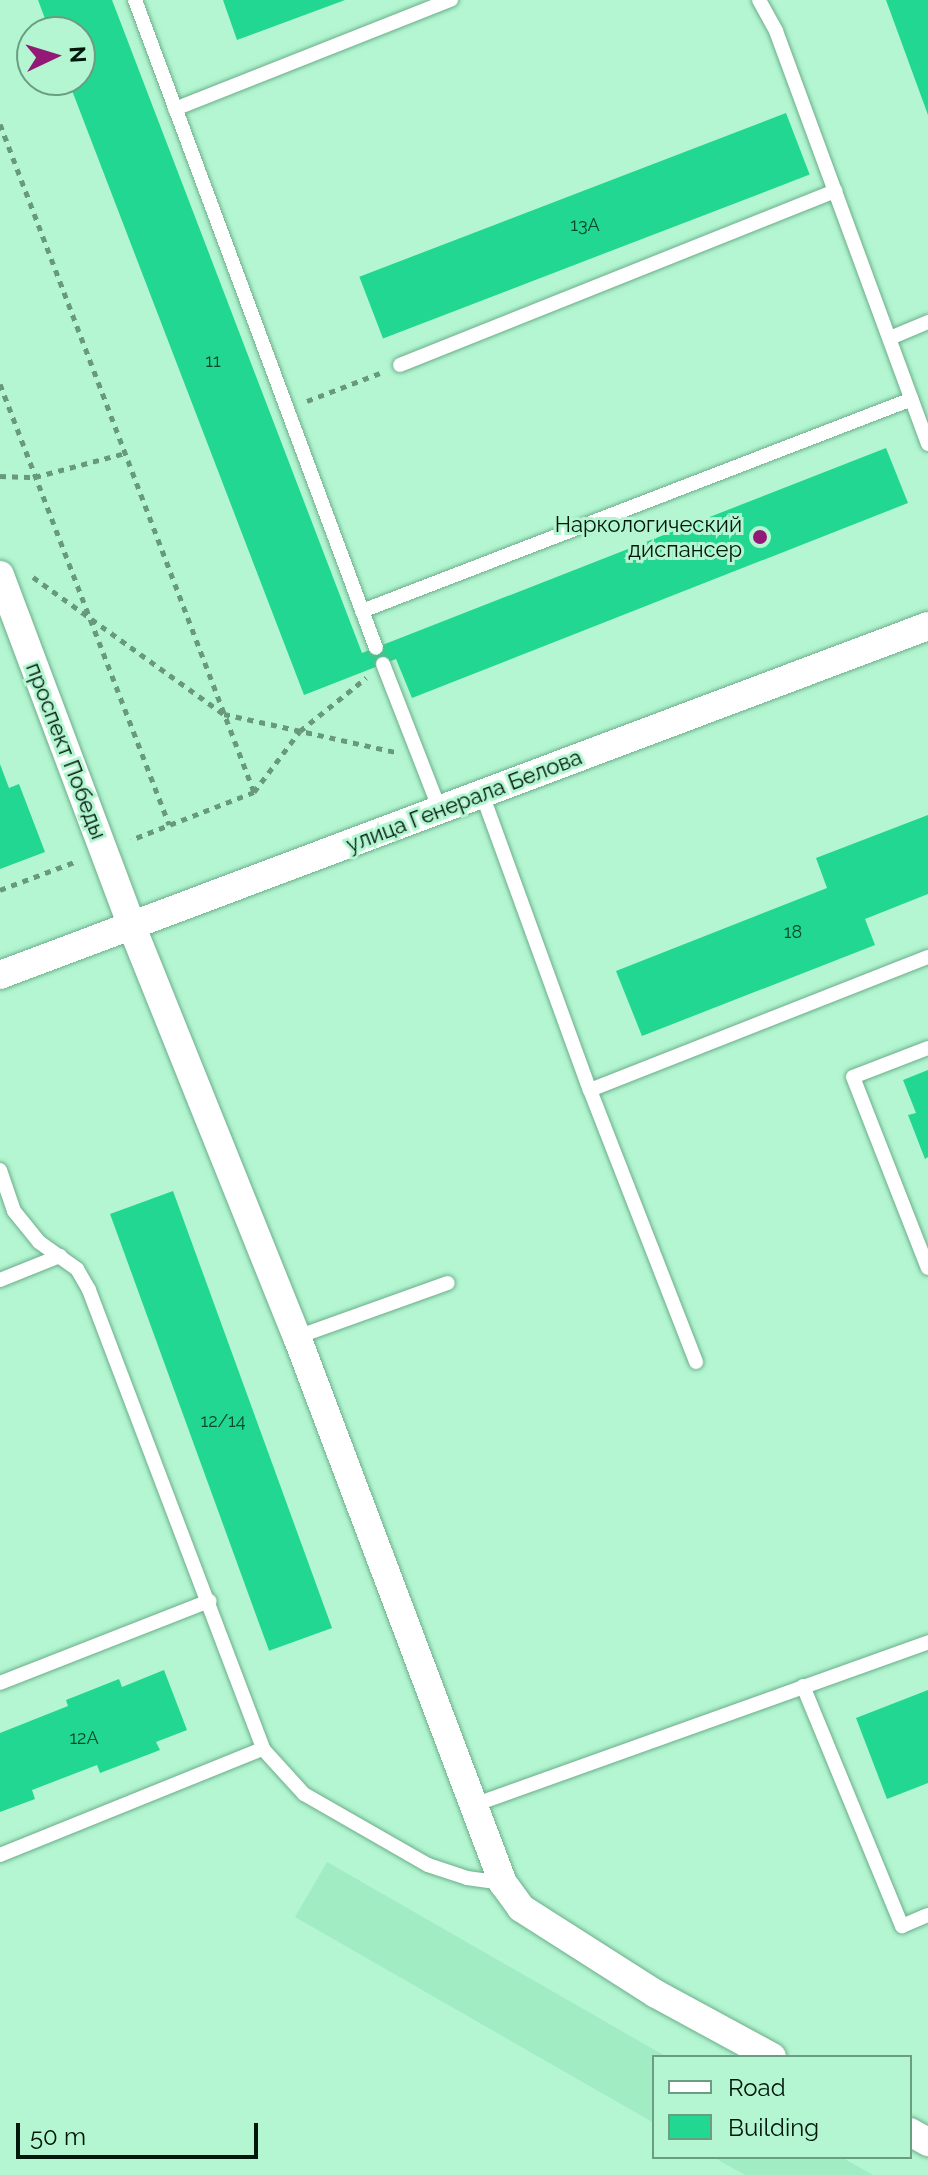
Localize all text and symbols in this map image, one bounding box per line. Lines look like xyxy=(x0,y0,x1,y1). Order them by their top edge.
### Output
north arrow xyxy=(16,16,96,96)
text: N xyxy=(64,45,92,64)
house number: 13А xyxy=(570,214,600,236)
house number: 11 xyxy=(205,350,221,372)
place label: Наркологический диспансер xyxy=(555,511,742,562)
marker: Наркологический диспансер xyxy=(749,526,771,548)
street label: проспект Победы xyxy=(20,659,112,843)
street label: улица Генерала Белова xyxy=(342,744,586,858)
house number: 18 xyxy=(784,921,802,943)
house number: 12/14 xyxy=(200,1410,246,1432)
house number: 12А xyxy=(69,1727,99,1749)
legend xyxy=(652,2055,912,2159)
text: Road xyxy=(728,2073,786,2102)
scale bar xyxy=(20,2107,262,2157)
text: Building xyxy=(728,2113,819,2142)
text: 50 m xyxy=(30,2122,86,2151)

